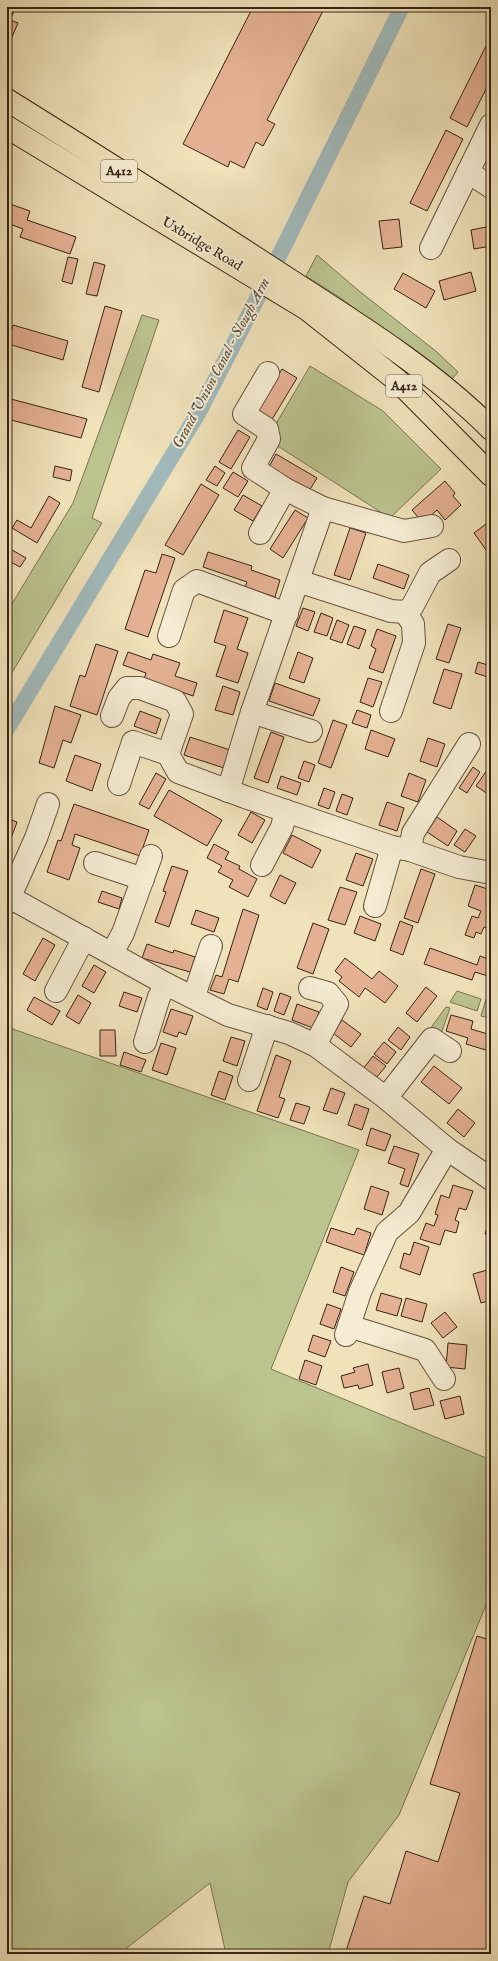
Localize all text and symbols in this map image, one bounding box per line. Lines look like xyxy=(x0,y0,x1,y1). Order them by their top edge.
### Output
road number: A412 xyxy=(101,160,137,182)
street label: Uxbridge Road xyxy=(158,213,246,275)
water label: Grand Union Canal - Slough Arm xyxy=(168,275,275,452)
road number: A412 xyxy=(386,375,422,397)

